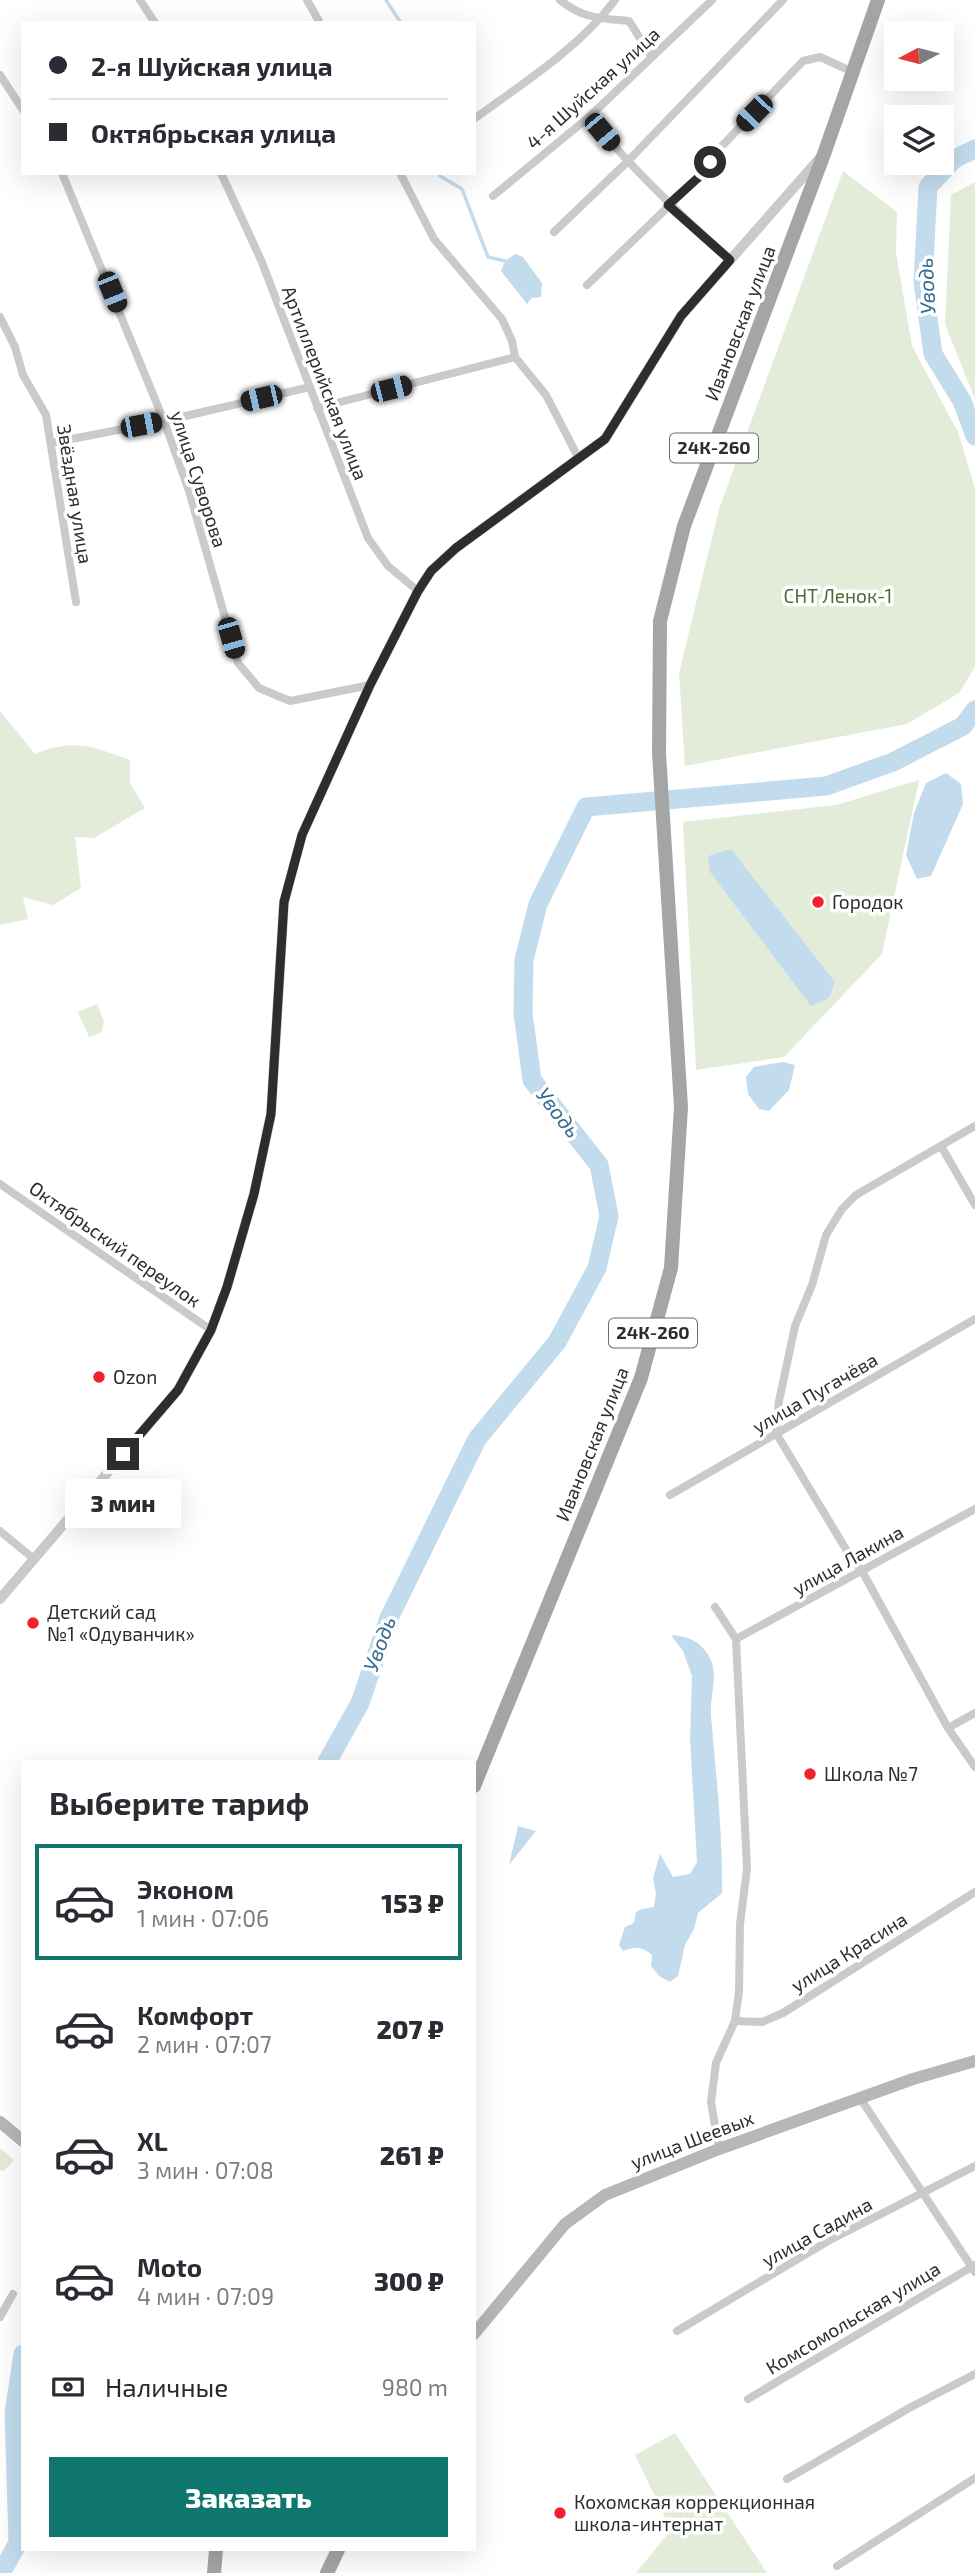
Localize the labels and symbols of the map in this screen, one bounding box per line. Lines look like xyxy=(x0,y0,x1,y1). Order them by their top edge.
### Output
north arrow xyxy=(884,21,954,91)
street label: 4-я Шуйская улица xyxy=(521,22,665,154)
car xyxy=(732,91,777,135)
car xyxy=(581,109,624,155)
route start xyxy=(694,146,726,178)
street label: Ивановская улица xyxy=(699,242,781,404)
water label: Уводь xyxy=(912,257,939,315)
car xyxy=(95,269,130,315)
street label: Артиллерийская улица xyxy=(277,283,373,483)
car xyxy=(369,374,414,404)
car xyxy=(239,383,284,413)
street label: улица Суворова xyxy=(166,408,232,550)
car xyxy=(119,411,164,439)
street label: Звёздная улица xyxy=(52,423,98,565)
road number: 24К-260 xyxy=(670,434,758,462)
park label: СНТ Ленок-1 xyxy=(784,584,892,607)
car xyxy=(216,615,247,661)
place label: Городок xyxy=(832,890,904,913)
marker: Городок xyxy=(810,894,826,910)
water label: Уводь xyxy=(532,1082,587,1142)
street label: Октябрьский переулок xyxy=(25,1176,205,1312)
road number: 24К-260 xyxy=(609,1318,697,1348)
street label: улица Пугачёва xyxy=(748,1347,882,1439)
street label: Ивановская улица xyxy=(550,1363,634,1525)
place label: Ozon xyxy=(113,1365,157,1388)
marker: Ozon xyxy=(91,1369,107,1385)
route end xyxy=(107,1438,139,1470)
callout: 3 мин xyxy=(65,1478,181,1528)
street label: улица Лакина xyxy=(788,1520,908,1600)
place label: Детский сад №1 «Одуванчик» xyxy=(47,1600,195,1646)
water label: Уводь xyxy=(357,1612,400,1675)
marker: Детский сад №1 «Одуванчик» xyxy=(25,1615,41,1631)
place label: Школа №7 xyxy=(824,1762,918,1785)
marker: Школа №7 xyxy=(802,1766,818,1782)
street label: улица Красина xyxy=(787,1907,911,1997)
street label: улица Шеевых xyxy=(627,2106,757,2174)
street label: улица Садина xyxy=(758,2192,876,2272)
street label: Комсомольская улица xyxy=(761,2256,945,2380)
place label: Кохомская коррекционная школа-интернат xyxy=(574,2490,815,2535)
marker: Кохомская коррекционная школа-интернат xyxy=(552,2505,568,2521)

